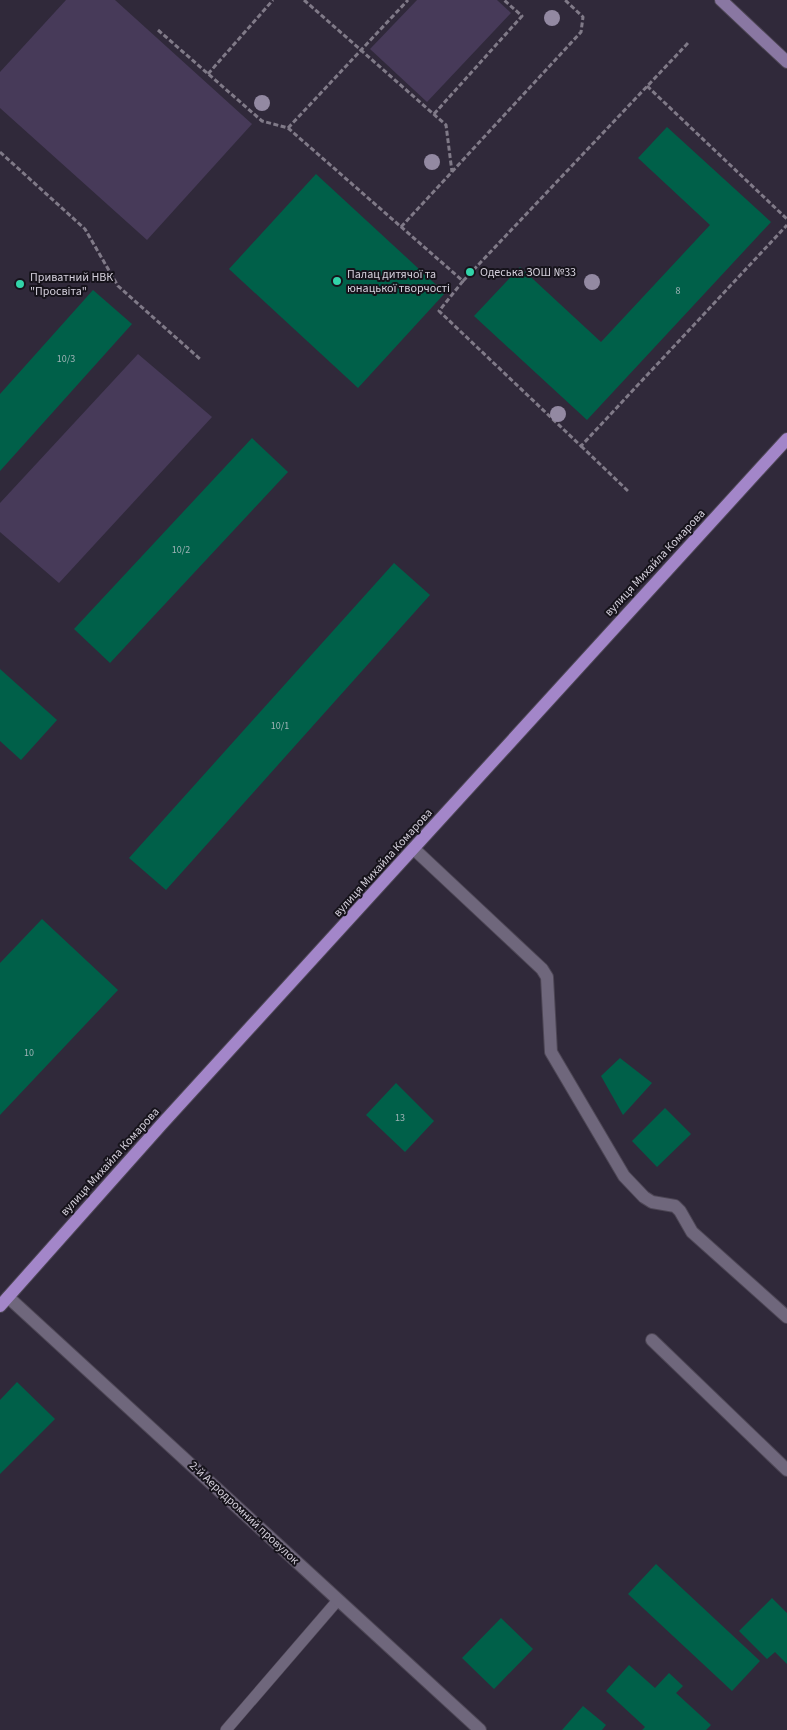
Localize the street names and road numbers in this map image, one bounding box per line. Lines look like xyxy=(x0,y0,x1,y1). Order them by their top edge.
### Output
street label: вулиця Михайла Комарова xyxy=(601,506,709,620)
street label: вулиця Михайла Комарова xyxy=(330,805,436,921)
street label: вулиця Михайла Комарова xyxy=(57,1104,163,1220)
street label: 2-й Аеродромний провулок xyxy=(185,1457,303,1569)

